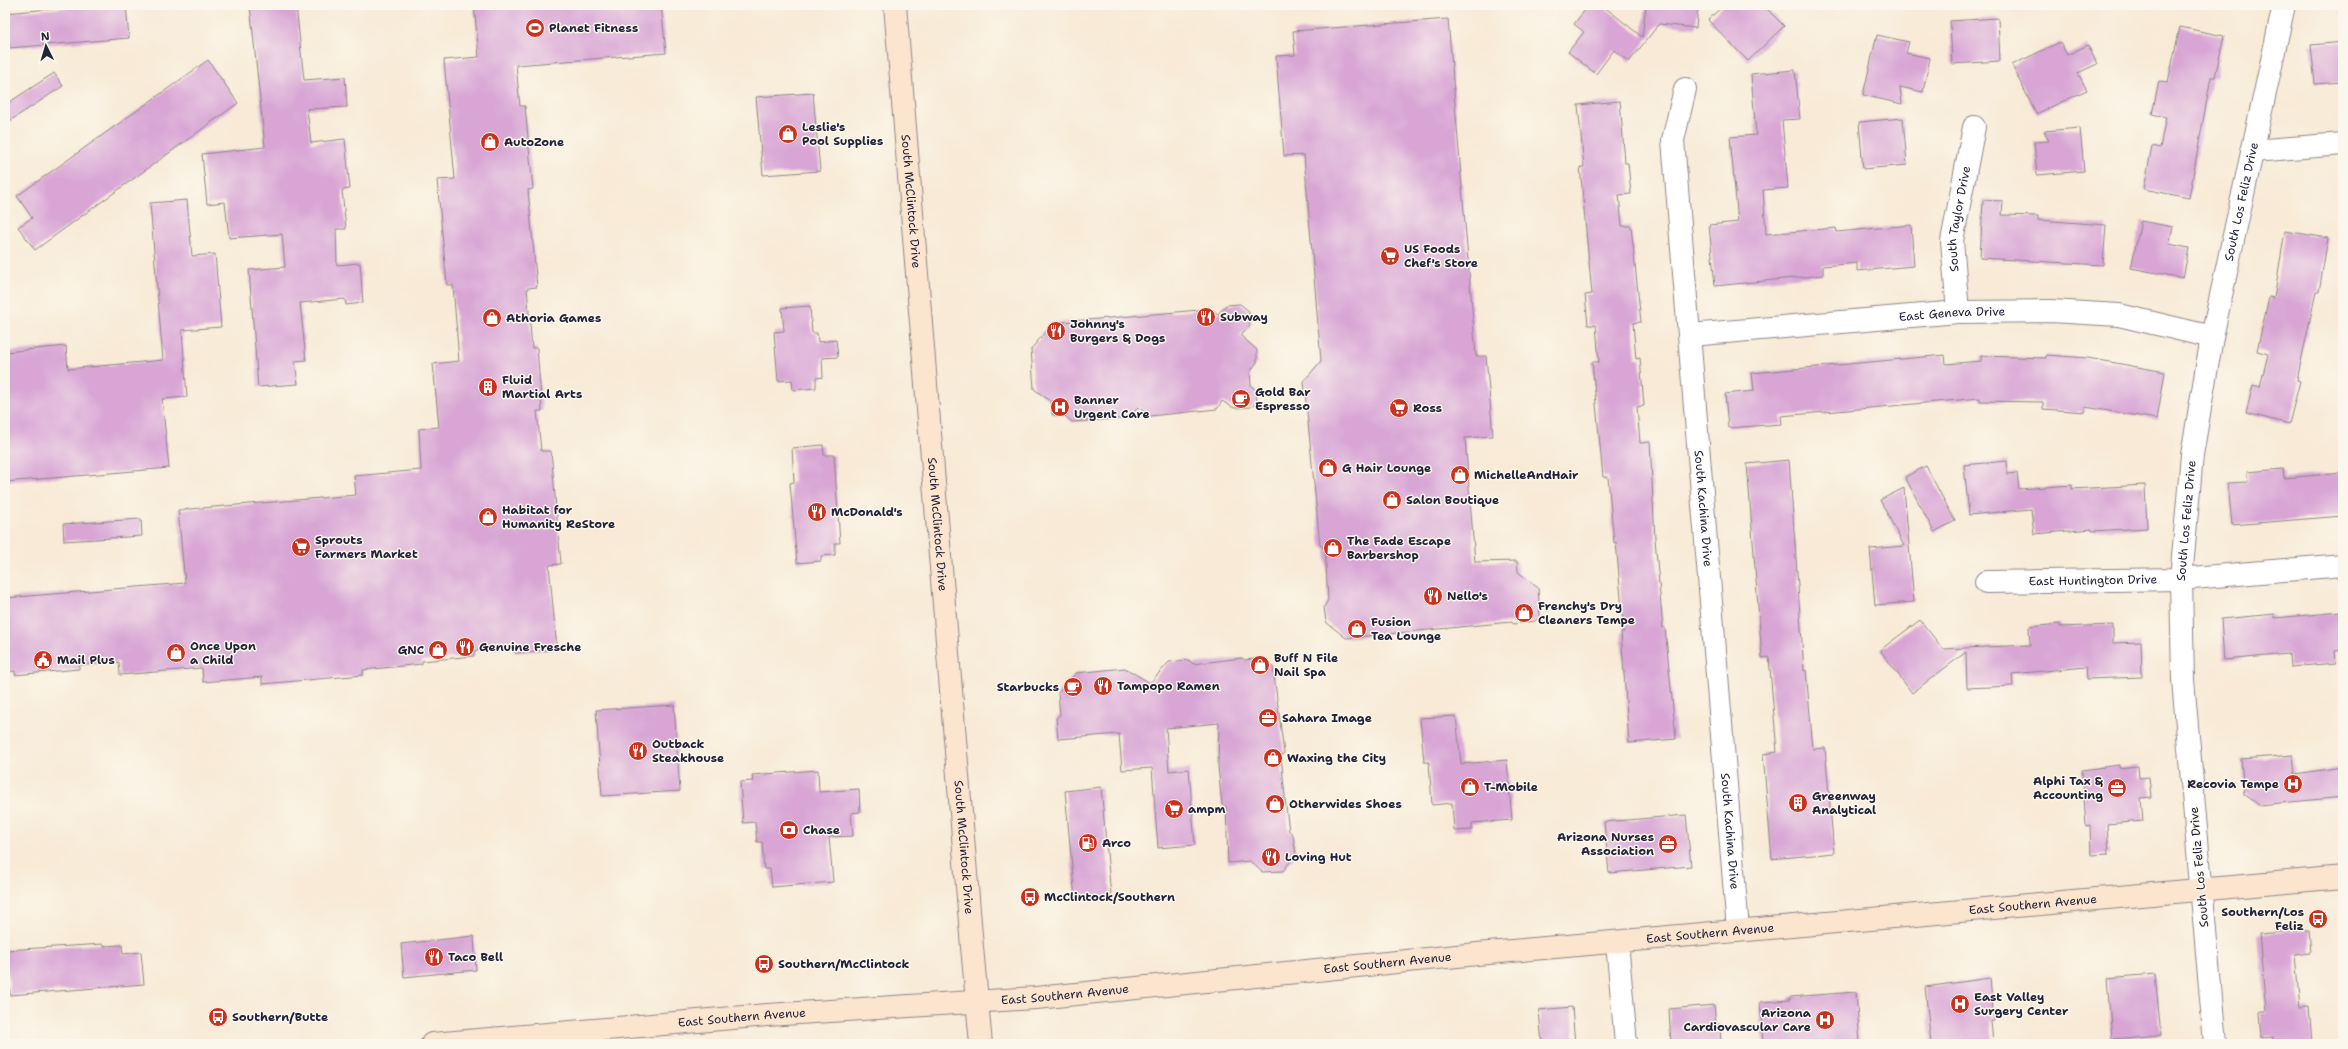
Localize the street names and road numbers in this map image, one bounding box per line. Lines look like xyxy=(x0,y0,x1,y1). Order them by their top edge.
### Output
street label: South McClintock Drive xyxy=(898,134,925,269)
street label: South Los Feliz Drive xyxy=(2221,141,2262,263)
street label: South Taylor Drive xyxy=(1944,164,1974,272)
street label: East Geneva Drive xyxy=(1898,303,2006,325)
street label: South Kachina Drive xyxy=(1691,449,1716,568)
street label: South McClintock Drive xyxy=(924,457,951,592)
street label: South Los Feliz Drive xyxy=(2173,459,2200,582)
street label: East Huntington Drive xyxy=(2029,571,2158,589)
street label: South Kachina Drive xyxy=(1717,772,1743,890)
street label: South McClintock Drive xyxy=(950,780,977,915)
street label: South Los Feliz Drive xyxy=(2186,806,2212,928)
street label: East Southern Avenue xyxy=(1968,891,2098,918)
street label: East Southern Avenue xyxy=(1645,920,1775,947)
street label: East Southern Avenue xyxy=(1323,949,1452,977)
street label: East Southern Avenue xyxy=(1001,981,1130,1008)
street label: East Southern Avenue xyxy=(677,1005,807,1031)

